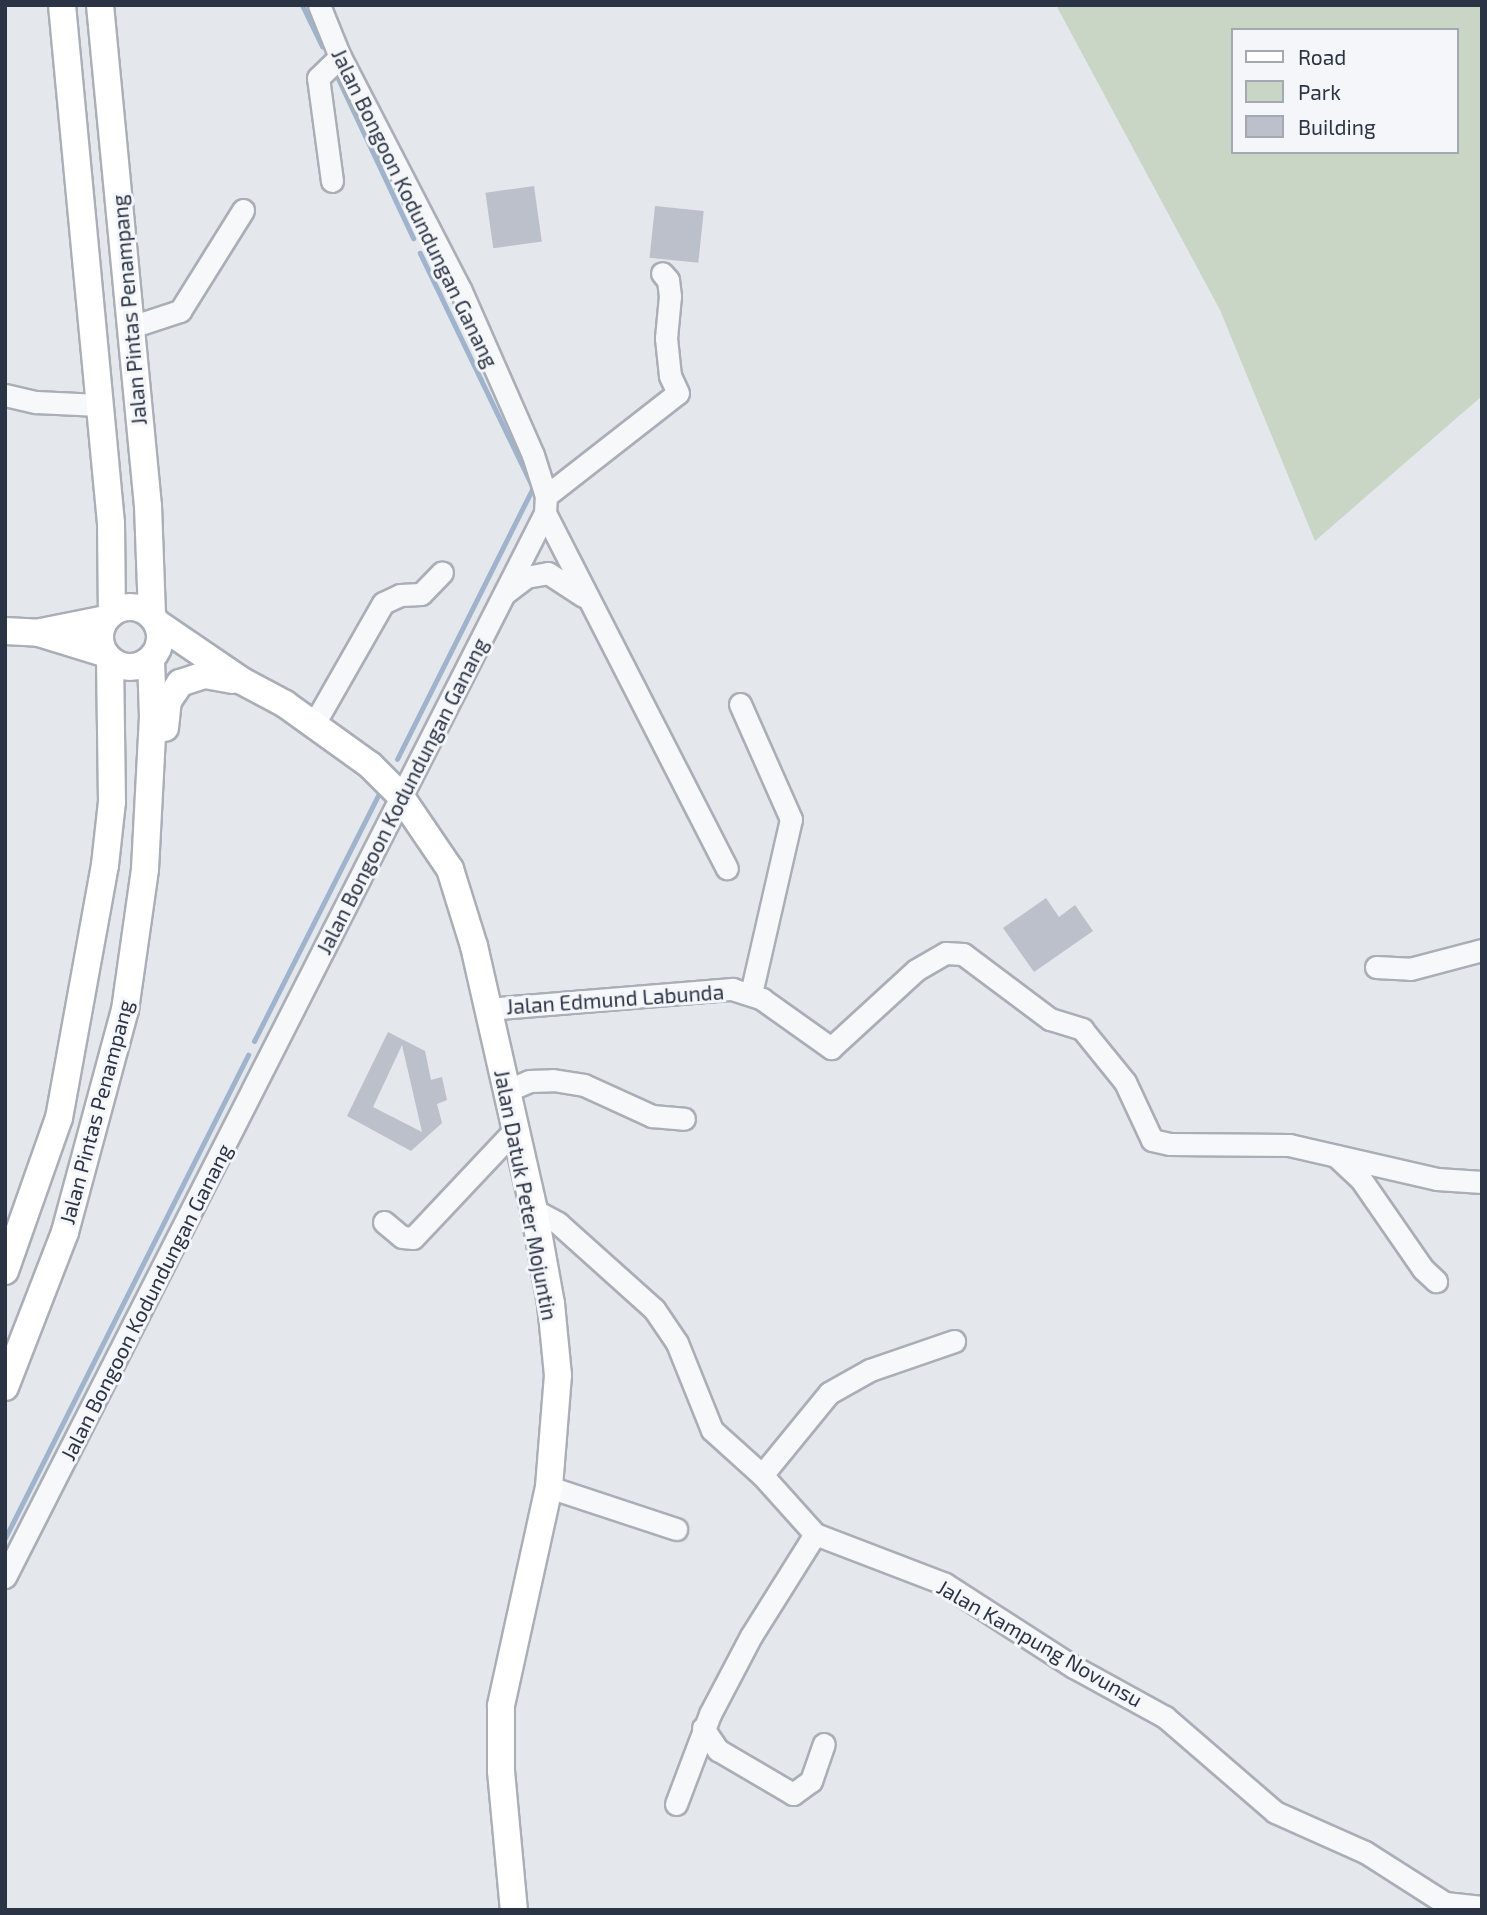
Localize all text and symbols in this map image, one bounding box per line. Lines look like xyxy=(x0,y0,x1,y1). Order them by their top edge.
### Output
legend xyxy=(1232,28,1459,154)
street label: Jalan Bongoon Kodundungan Ganang xyxy=(327,44,503,372)
text: Road xyxy=(1298,44,1346,69)
text: Park xyxy=(1298,79,1341,104)
text: Building xyxy=(1298,114,1376,139)
street label: Jalan Pintas Penampang xyxy=(106,194,152,426)
street label: Jalan Bongoon Kodundungan Ganang xyxy=(311,634,493,958)
street label: Jalan Edmund Labunda xyxy=(505,979,725,1019)
street label: Jalan Pintas Penampang xyxy=(54,997,138,1227)
street label: Jalan Datuk Peter Mojuntin xyxy=(489,1067,563,1323)
street label: Jalan Bongoon Kodundungan Ganang xyxy=(55,1140,237,1464)
street label: Jalan Kampung Novunsu xyxy=(933,1574,1147,1712)

